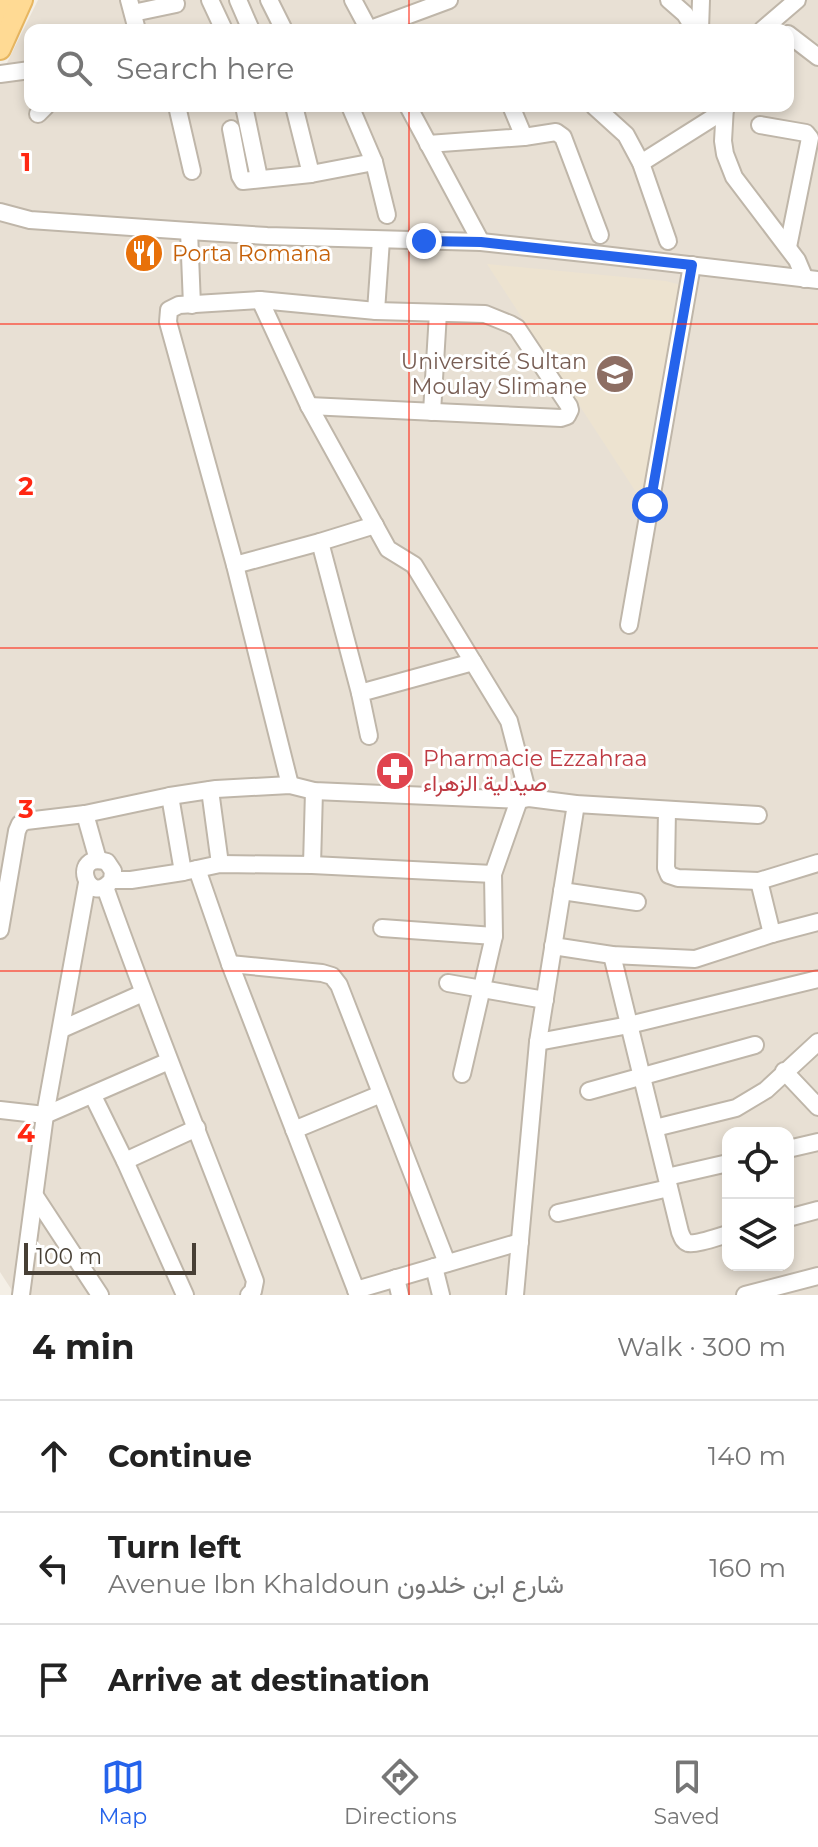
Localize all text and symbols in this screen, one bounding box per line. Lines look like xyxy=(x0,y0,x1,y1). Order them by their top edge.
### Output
search box xyxy=(24,24,794,112)
icon: search xyxy=(52,46,96,90)
text: Search here xyxy=(116,50,294,87)
text: 1 xyxy=(21,146,31,178)
route end xyxy=(406,223,442,259)
restaurant icon: Porta Romana xyxy=(123,232,165,274)
place label: Porta Romana xyxy=(172,240,332,267)
place label: Université Sultan Moulay Slimane xyxy=(401,348,587,400)
school or university icon: Université Sultan Moulay Slimane xyxy=(594,353,636,395)
text: 2 xyxy=(18,470,34,502)
route start xyxy=(632,487,668,523)
place label: Pharmacie Ezzahraa صيدلية الزهراء xyxy=(423,745,648,797)
pharmacy icon: Pharmacie Ezzahraa صيدلية الزهراء xyxy=(374,750,416,792)
text: 3 xyxy=(17,793,34,825)
text: 4 xyxy=(17,1117,35,1149)
map controls xyxy=(722,1127,794,1271)
button: locate xyxy=(722,1127,794,1199)
button: layers xyxy=(722,1199,794,1271)
scale bar xyxy=(24,1239,196,1275)
text: 100 m xyxy=(36,1243,102,1270)
text: 4 min xyxy=(32,1326,134,1368)
text: Walk · 300 m xyxy=(617,1331,786,1363)
icon: ahead xyxy=(32,1434,76,1478)
text: Continue xyxy=(108,1438,252,1475)
text: 140 m xyxy=(708,1440,786,1472)
text: Turn left xyxy=(108,1529,241,1566)
icon: left xyxy=(32,1546,76,1590)
text: 160 m xyxy=(709,1552,786,1584)
text: Avenue Ibn Khaldoun شارع ابن خلدون xyxy=(108,1568,564,1600)
icon: arrive xyxy=(32,1658,76,1702)
text: Arrive at destination xyxy=(108,1662,430,1699)
tab: Map xyxy=(98,1755,147,1830)
tab: Directions xyxy=(344,1755,457,1830)
tab: Saved xyxy=(654,1755,720,1830)

